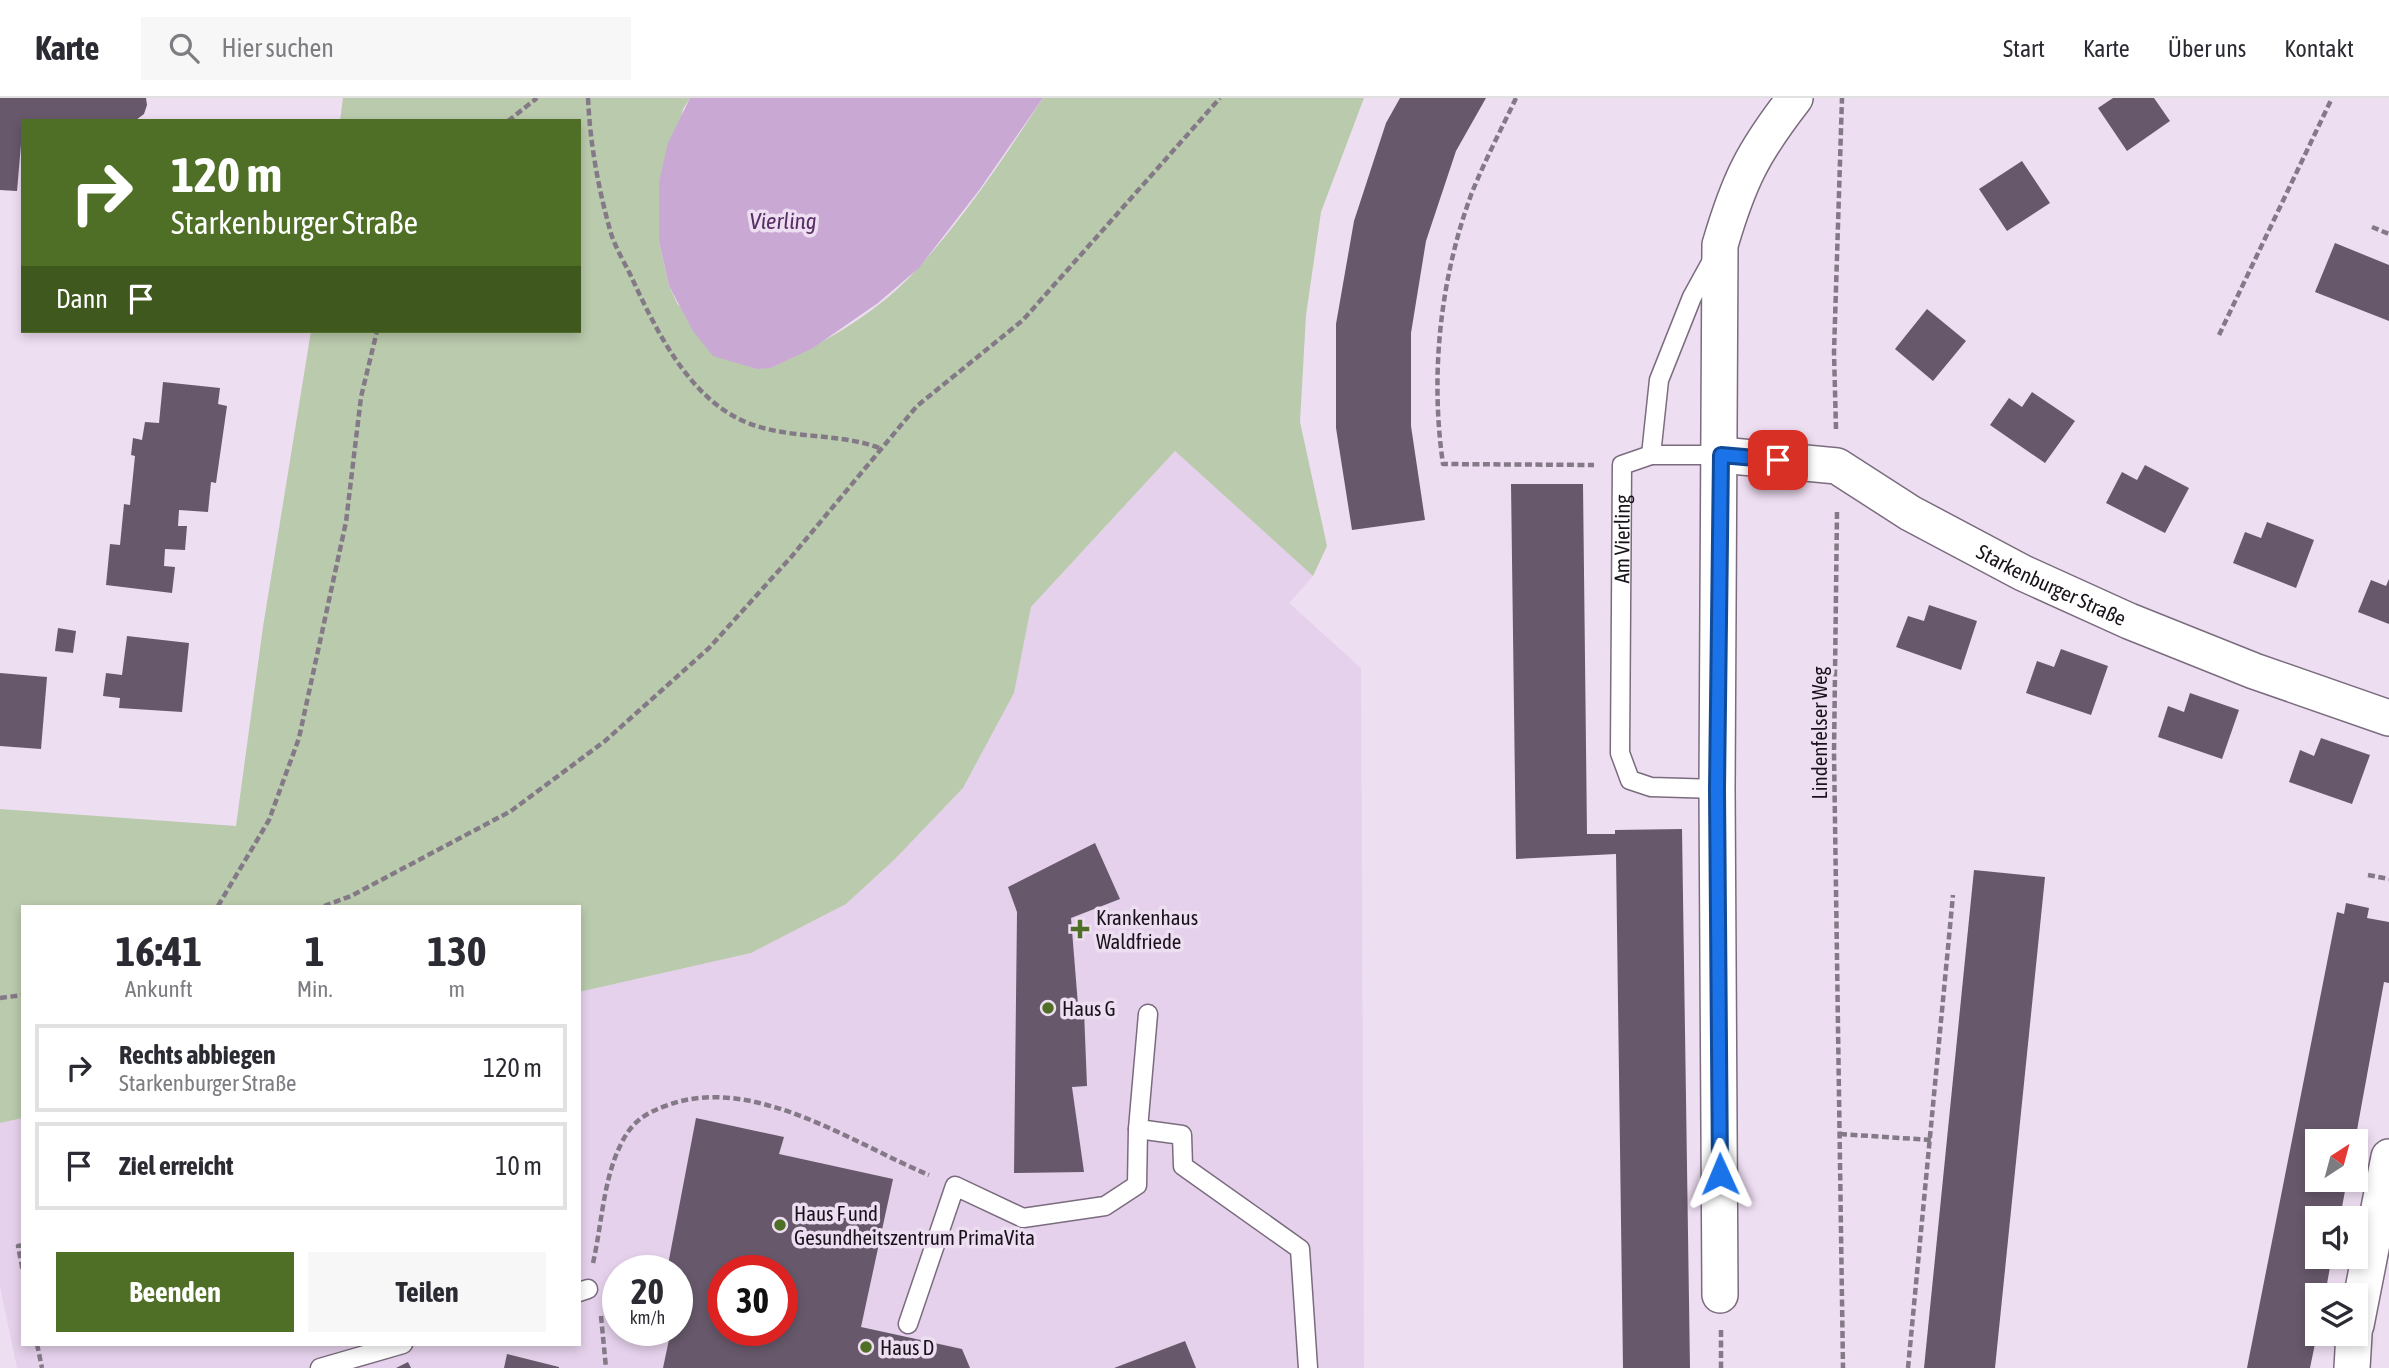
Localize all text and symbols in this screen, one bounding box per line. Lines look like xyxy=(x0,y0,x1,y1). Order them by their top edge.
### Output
search box xyxy=(141,17,631,80)
text: Karte xyxy=(35,29,99,67)
icon: search xyxy=(165,29,203,67)
text: Hier suchen xyxy=(221,33,334,63)
text: Start xyxy=(2003,35,2045,62)
text: Karte xyxy=(2083,35,2130,62)
text: Über uns xyxy=(2168,35,2246,62)
text: Kontakt xyxy=(2284,35,2354,62)
text: 120 m xyxy=(171,146,282,202)
icon: right xyxy=(56,147,147,238)
text: Starkenburger Straße xyxy=(171,204,418,241)
water label: Vierling xyxy=(749,208,817,234)
icon: arrive xyxy=(122,280,160,318)
text: Dann xyxy=(56,284,108,314)
pin xyxy=(1748,430,1808,490)
icon: arrive xyxy=(1759,441,1797,479)
street label: Am Vierling xyxy=(1609,494,1634,583)
street label: Starkenburger Straße xyxy=(1973,539,2130,630)
street label: Lindenfelser Weg xyxy=(1807,667,1831,799)
place label: Krankenhaus Waldfriede xyxy=(1096,905,1198,953)
marker: Krankenhaus Waldfriede xyxy=(1070,919,1090,939)
text: 16:41 xyxy=(116,927,202,975)
text: 1 xyxy=(305,927,324,975)
text: 130 xyxy=(427,927,486,975)
text: Ankunft xyxy=(125,976,193,1002)
text: Min. xyxy=(297,976,333,1002)
text: m xyxy=(449,976,465,1002)
place label: Haus G xyxy=(1062,996,1116,1020)
marker: Haus G xyxy=(1040,1000,1056,1016)
text: Rechts abbiegen xyxy=(119,1040,276,1070)
icon: right xyxy=(60,1049,98,1087)
text: 120 m xyxy=(483,1053,542,1083)
text: Starkenburger Straße xyxy=(119,1070,297,1096)
north arrow xyxy=(2305,1129,2368,1192)
map controls xyxy=(2305,1129,2368,1346)
position arrow xyxy=(1683,1137,1757,1211)
icon: arrive xyxy=(60,1147,98,1185)
text: Ziel erreicht xyxy=(119,1151,234,1181)
text: 10 m xyxy=(495,1151,542,1181)
place label: Haus F und Gesundheitszentrum PrimaVita xyxy=(794,1201,1035,1249)
button: sound xyxy=(2305,1206,2368,1269)
marker: Haus F und Gesundheitszentrum PrimaVita xyxy=(772,1217,788,1233)
button: Beenden xyxy=(56,1252,294,1332)
button: Teilen xyxy=(308,1252,546,1332)
speed limit sign: 30 xyxy=(707,1255,798,1346)
text: 20 xyxy=(631,1271,664,1311)
button: layers xyxy=(2305,1283,2368,1346)
text: km/h xyxy=(630,1307,665,1328)
place label: Haus D xyxy=(880,1335,934,1359)
marker: Haus D xyxy=(858,1339,874,1355)

